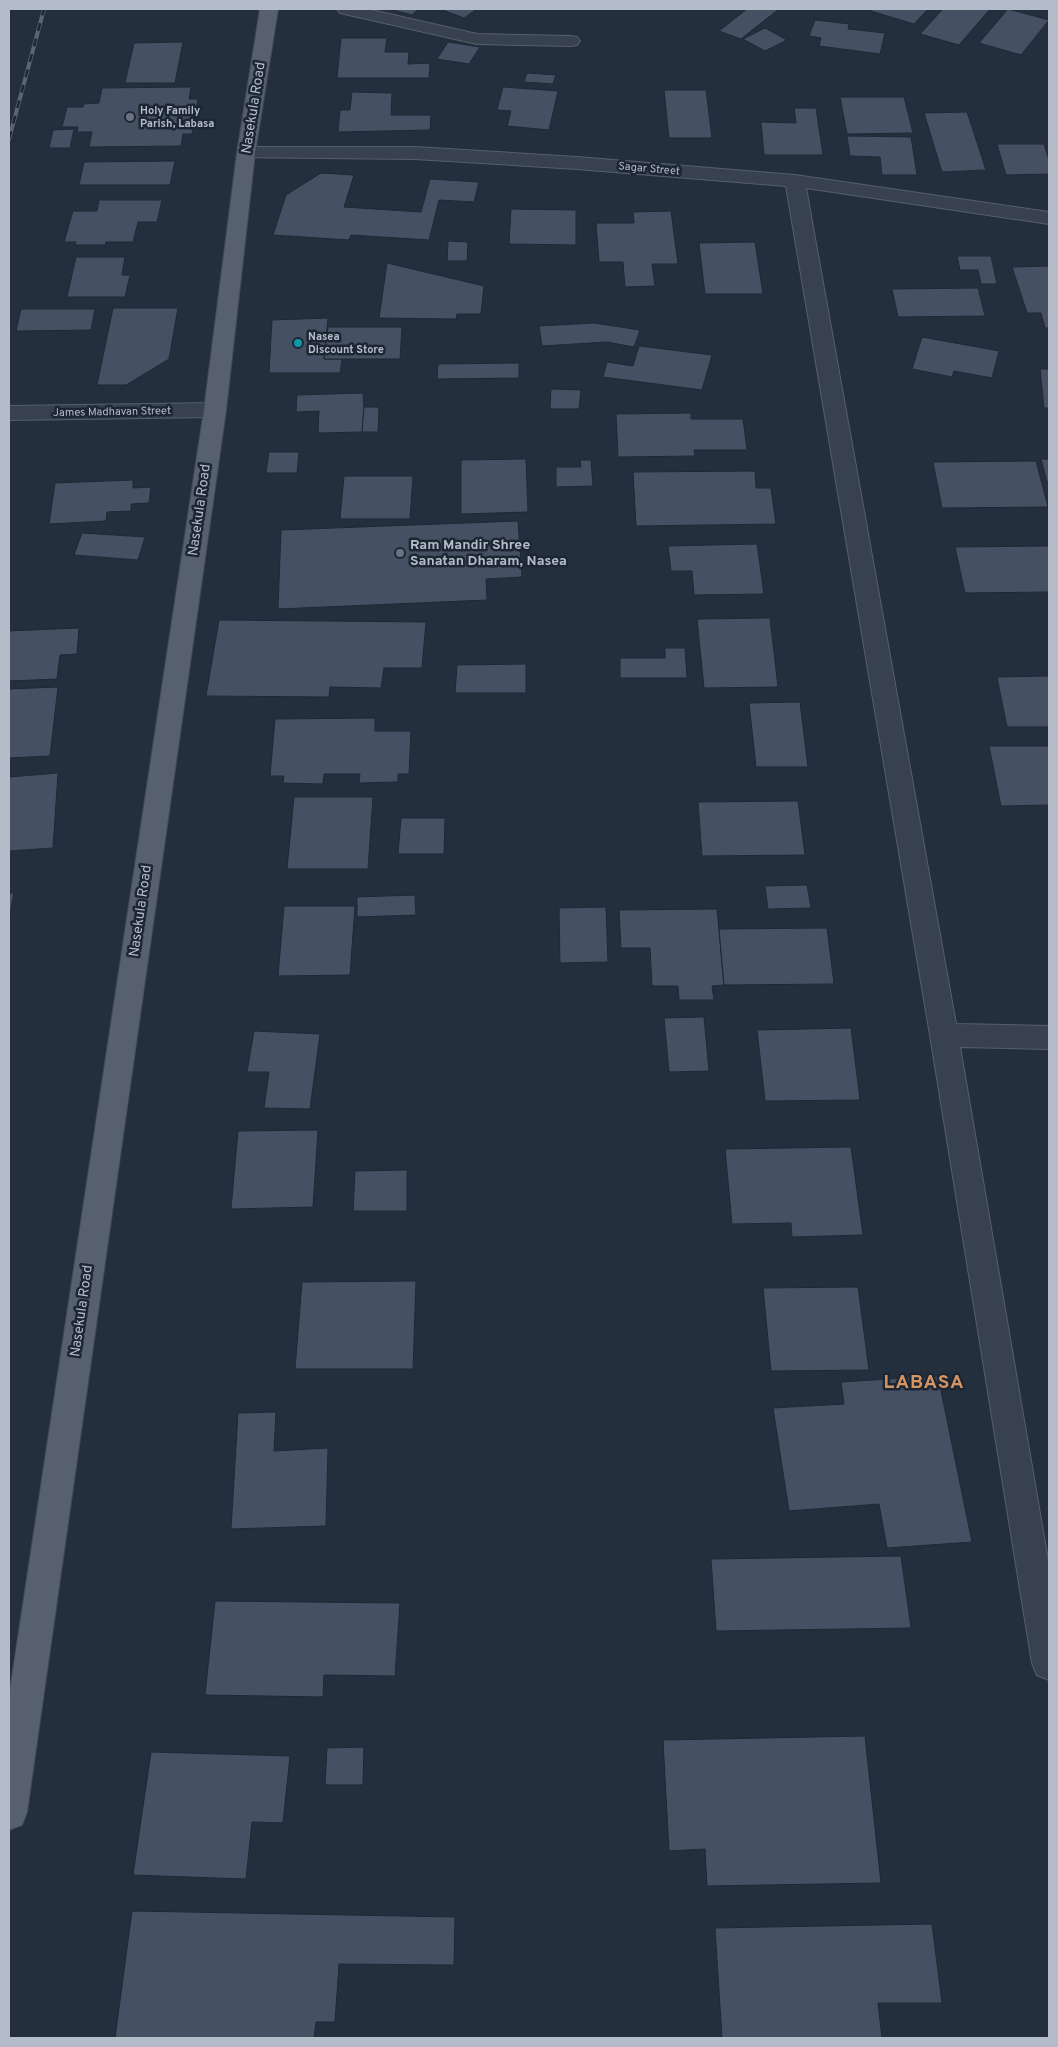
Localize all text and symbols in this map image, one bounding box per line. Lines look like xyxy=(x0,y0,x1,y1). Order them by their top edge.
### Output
street label: Nasekula Road xyxy=(238,61,270,155)
place label: Holy Family Parish, Labasa xyxy=(140,104,215,131)
marker: Holy Family Parish, Labasa xyxy=(124,111,136,123)
street label: Sagar Street xyxy=(618,159,680,179)
place label: Nasea Discount Store xyxy=(308,330,384,357)
marker: Nasea Discount Store xyxy=(292,337,304,349)
street label: James Madhavan Street xyxy=(53,404,171,420)
street label: Nasekula Road xyxy=(185,463,215,557)
place label: Ram Mandir Shree Sanatan Dharam, Nasea xyxy=(410,537,567,570)
marker: Ram Mandir Shree Sanatan Dharam, Nasea xyxy=(394,547,406,559)
street label: Nasekula Road xyxy=(126,864,156,958)
street label: Nasekula Road xyxy=(67,1264,97,1358)
district label: LABASA xyxy=(883,1371,965,1395)

